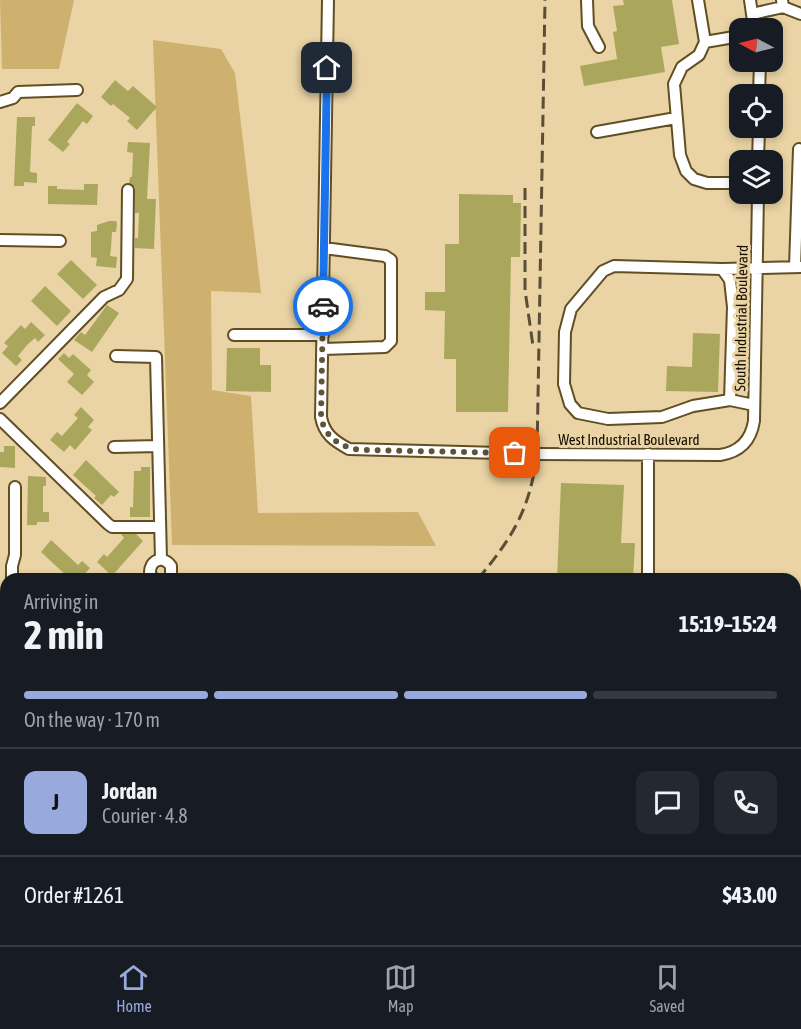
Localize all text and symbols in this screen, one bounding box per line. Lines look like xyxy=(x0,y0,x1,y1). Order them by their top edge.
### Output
north arrow xyxy=(729,18,783,72)
map controls xyxy=(729,18,783,204)
pin xyxy=(301,42,352,93)
icon: home xyxy=(310,51,343,84)
button: locate xyxy=(729,84,783,138)
button: layers xyxy=(729,150,783,204)
street label: South Industrial Boulevard xyxy=(731,245,751,391)
courier xyxy=(293,276,353,336)
icon: car xyxy=(307,290,340,323)
pin xyxy=(489,427,540,478)
street label: West Industrial Boulevard xyxy=(558,431,700,448)
icon: bag xyxy=(498,436,531,469)
text: Arriving in xyxy=(24,590,98,613)
text: 15:19–15:24 xyxy=(679,611,777,637)
text: 2 min xyxy=(24,613,104,657)
text: On the way · 170 m xyxy=(24,708,160,731)
button: chat xyxy=(636,771,699,834)
button: phone xyxy=(714,771,777,834)
text: Jordan xyxy=(102,778,157,804)
text: J xyxy=(52,789,59,815)
text: Courier · 4.8 xyxy=(102,804,188,827)
text: Order #1261 xyxy=(24,882,124,908)
text: $43.00 xyxy=(722,882,777,908)
tab: Home xyxy=(116,961,152,1015)
tab: Map xyxy=(384,961,417,1015)
tab: Saved xyxy=(649,961,685,1015)

